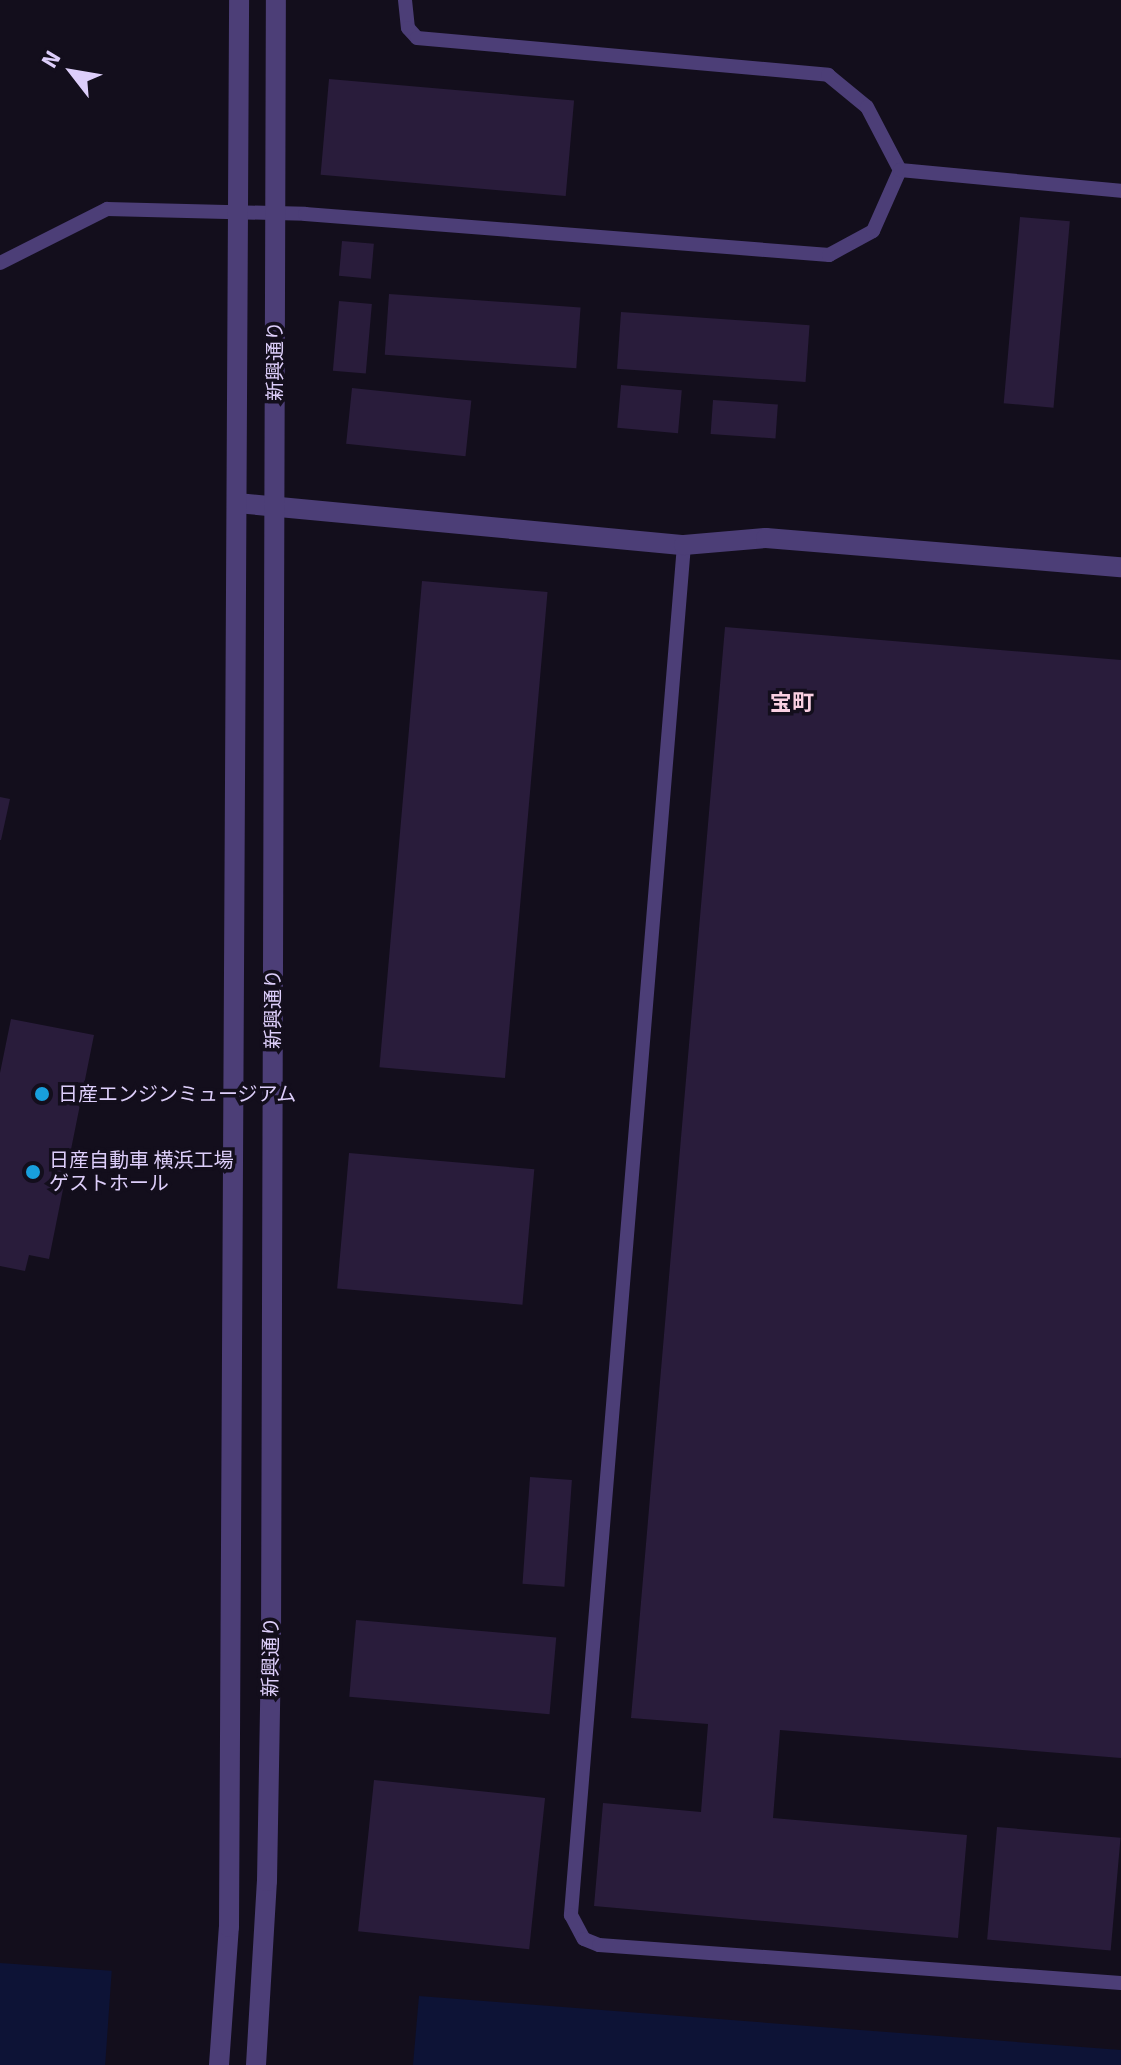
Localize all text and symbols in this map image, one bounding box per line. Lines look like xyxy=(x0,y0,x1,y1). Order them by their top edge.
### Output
north arrow xyxy=(32,32,112,112)
text: N xyxy=(35,46,67,73)
street label: 新興通り xyxy=(263,321,287,401)
district label: 宝町 xyxy=(770,690,814,716)
street label: 新興通り xyxy=(261,969,285,1049)
place label: 日産エンジンミュージアム xyxy=(58,1082,298,1106)
marker: 日産エンジンミュージアム xyxy=(33,1085,51,1103)
place label: 日産自動車 横浜工場 ゲストホール xyxy=(49,1148,233,1195)
marker: 日産自動車 横浜工場 ゲストホール xyxy=(24,1163,42,1181)
street label: 新興通り xyxy=(258,1617,284,1697)

